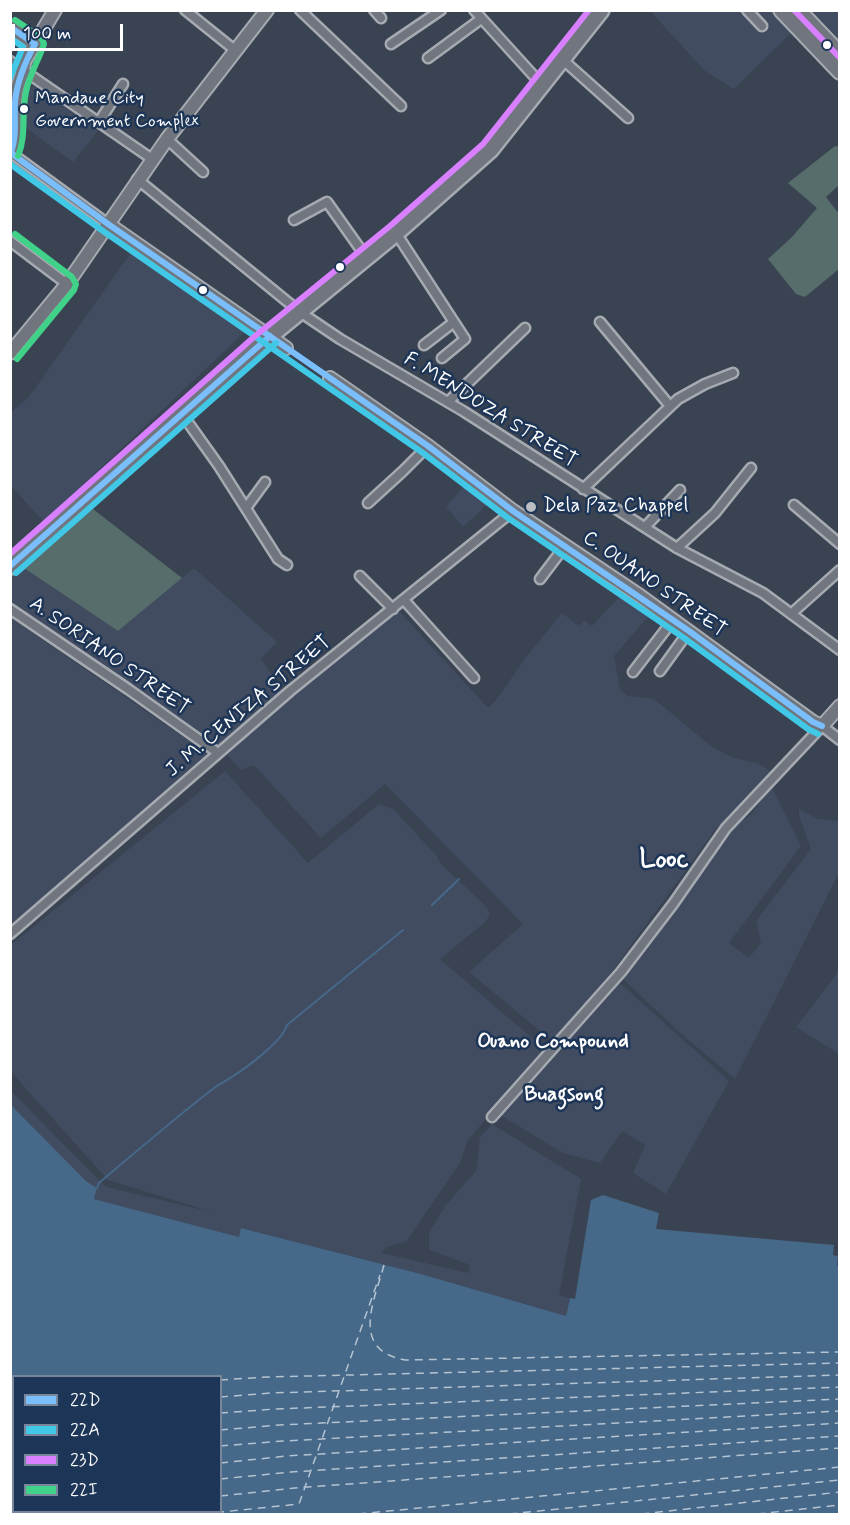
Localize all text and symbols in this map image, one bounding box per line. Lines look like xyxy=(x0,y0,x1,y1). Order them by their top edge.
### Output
scale bar xyxy=(15,12,126,50)
text: 100 m xyxy=(23,22,71,46)
unlabelled marker xyxy=(821,39,833,51)
place label: Mandaue City Government Complex xyxy=(35,88,199,130)
marker: Mandaue City Government Complex xyxy=(18,103,30,115)
unlabelled marker xyxy=(334,261,346,273)
unlabelled marker xyxy=(197,284,209,296)
street label: F. MENDOZA STREET xyxy=(399,348,581,474)
place label: Dela Paz Chappel xyxy=(543,495,688,519)
marker: Dela Paz Chappel xyxy=(524,500,538,514)
street label: C. OUANO STREET xyxy=(578,527,730,643)
street label: A. SORIANO STREET xyxy=(24,593,194,721)
street label: J. M. CENIZA STREET xyxy=(162,631,336,783)
district label: Looc xyxy=(640,846,688,878)
district label: Ouano Compound xyxy=(477,1030,629,1056)
district label: Buagsong xyxy=(524,1083,604,1109)
legend xyxy=(12,1375,222,1513)
text: 22D xyxy=(70,1388,101,1412)
text: 22A xyxy=(70,1418,100,1442)
text: 23D xyxy=(70,1448,99,1472)
text: 22I xyxy=(70,1478,98,1502)

